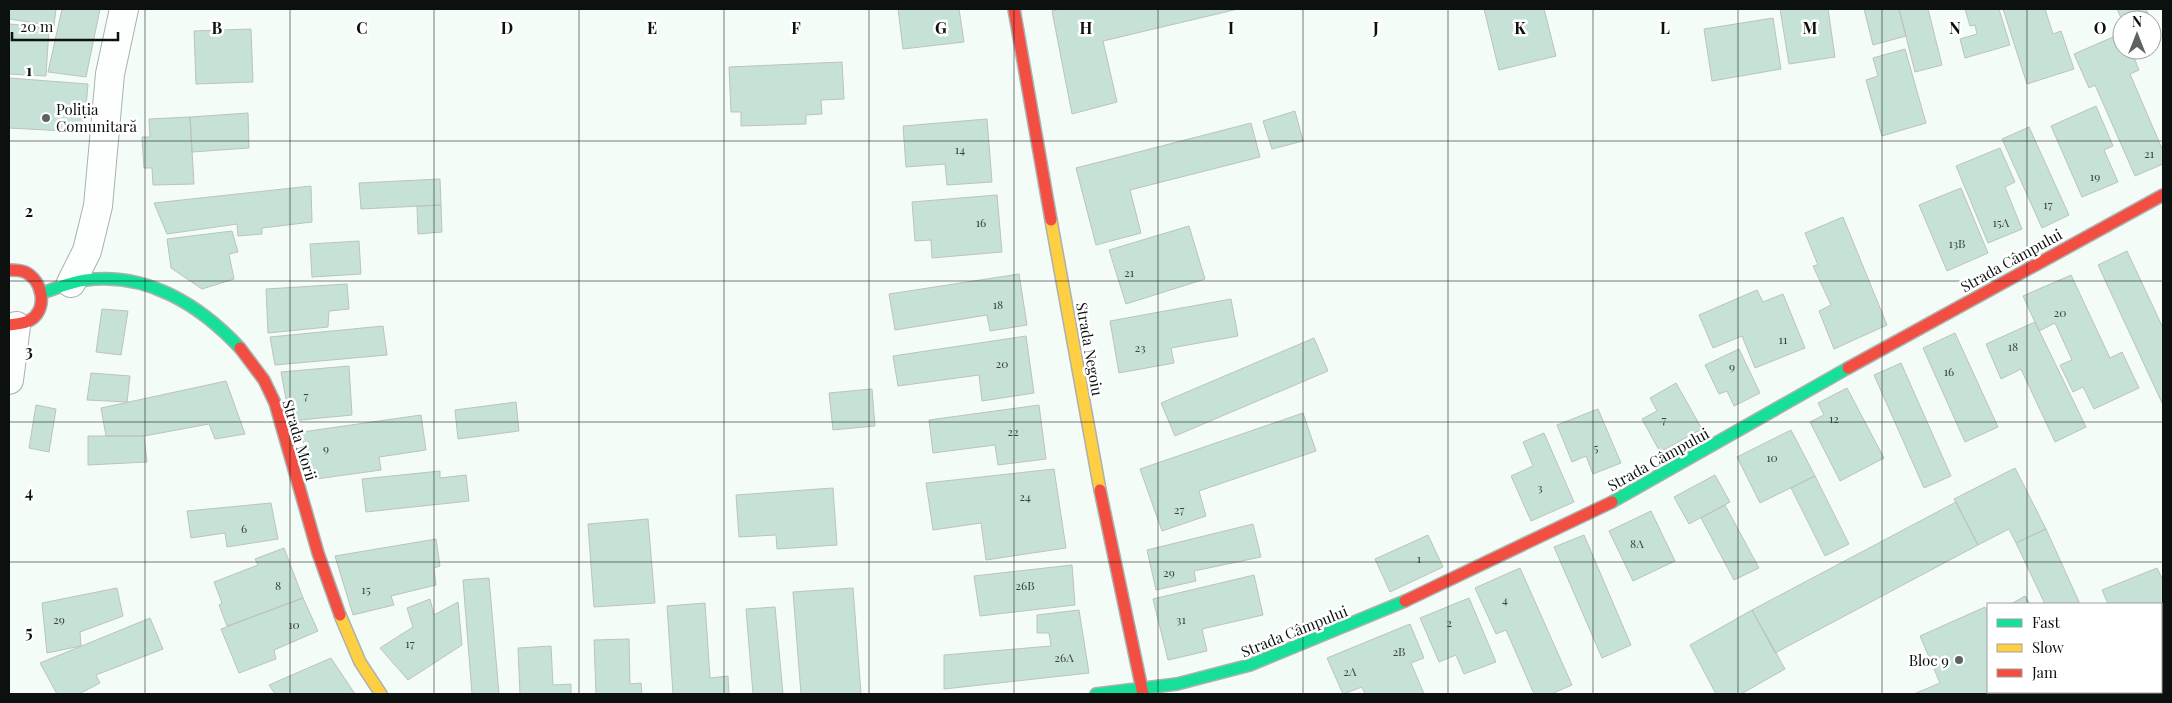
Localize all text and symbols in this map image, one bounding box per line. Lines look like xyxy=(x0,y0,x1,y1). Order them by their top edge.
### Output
scale bar xyxy=(12,10,119,42)
north arrow xyxy=(2112,10,2162,60)
text: N xyxy=(2132,12,2142,31)
text: 20 m xyxy=(20,16,54,36)
text: B xyxy=(212,17,223,38)
text: C xyxy=(356,17,368,38)
text: D xyxy=(501,17,513,38)
text: E xyxy=(647,17,657,38)
text: F xyxy=(791,17,801,38)
text: G xyxy=(935,17,947,38)
text: H xyxy=(1080,17,1093,38)
text: I xyxy=(1228,17,1234,38)
text: J xyxy=(1372,17,1379,38)
text: K xyxy=(1514,17,1526,38)
text: L xyxy=(1660,17,1670,38)
text: M xyxy=(1803,17,1818,38)
text: N xyxy=(1949,17,1961,38)
text: O xyxy=(2094,17,2106,38)
text: 1 xyxy=(26,59,32,80)
place label: Poliția Comunitară xyxy=(56,99,137,136)
marker: Poliția Comunitară xyxy=(40,112,52,124)
house number: 14 xyxy=(955,141,965,157)
house number: 21 xyxy=(2144,145,2155,161)
house number: 19 xyxy=(2090,168,2100,184)
house number: 17 xyxy=(2043,196,2053,212)
text: 2 xyxy=(25,200,33,221)
house number: 16 xyxy=(976,214,986,230)
house number: 15A xyxy=(1993,214,2010,230)
street label: Strada Câmpului xyxy=(1957,224,2066,296)
house number: 13B xyxy=(1948,235,1966,251)
house number: 21 xyxy=(1124,264,1135,280)
house number: 18 xyxy=(993,296,1003,312)
street label: Strada Negoiu xyxy=(1072,301,1108,397)
house number: 20 xyxy=(2054,304,2066,320)
house number: 11 xyxy=(1779,331,1788,347)
house number: 18 xyxy=(2008,338,2018,354)
house number: 23 xyxy=(1134,339,1146,355)
text: 3 xyxy=(25,340,33,361)
house number: 20 xyxy=(996,355,1008,371)
house number: 9 xyxy=(1729,358,1735,374)
house number: 16 xyxy=(1944,363,1954,379)
house number: 7 xyxy=(304,387,309,403)
street label: Strada Morii xyxy=(278,397,322,484)
house number: 12 xyxy=(1829,410,1839,426)
house number: 7 xyxy=(1662,411,1667,427)
house number: 22 xyxy=(1007,423,1019,439)
street label: Strada Câmpului xyxy=(1604,423,1713,495)
house number: 5 xyxy=(1594,439,1599,455)
house number: 9 xyxy=(323,440,329,456)
house number: 10 xyxy=(1766,449,1778,465)
house number: 3 xyxy=(1537,479,1543,495)
text: 4 xyxy=(25,481,33,502)
house number: 24 xyxy=(1019,488,1031,504)
house number: 27 xyxy=(1174,501,1184,517)
house number: 6 xyxy=(241,520,247,536)
house number: 8A xyxy=(1630,535,1644,551)
house number: 1 xyxy=(1417,550,1422,566)
house number: 29 xyxy=(1163,564,1175,580)
house number: 8 xyxy=(275,577,281,593)
house number: 26B xyxy=(1015,577,1035,593)
house number: 15 xyxy=(361,581,371,597)
house number: 4 xyxy=(1502,591,1508,607)
street label: Strada Câmpului xyxy=(1238,600,1351,661)
legend xyxy=(1987,603,2162,693)
house number: 29 xyxy=(53,611,65,627)
house number: 31 xyxy=(1176,611,1186,627)
text: Fast xyxy=(2032,612,2061,632)
house number: 2 xyxy=(1446,614,1452,630)
house number: 10 xyxy=(288,616,300,632)
text: 5 xyxy=(25,621,33,642)
house number: 17 xyxy=(405,635,415,651)
text: Slow xyxy=(2032,637,2064,657)
house number: 2B xyxy=(1392,643,1406,659)
house number: 26A xyxy=(1054,649,1074,665)
place label: Bloc 9 xyxy=(1909,650,1949,670)
marker: Bloc 9 xyxy=(1953,654,1965,666)
text: Jam xyxy=(2031,662,2058,682)
house number: 2A xyxy=(1343,663,1357,679)

